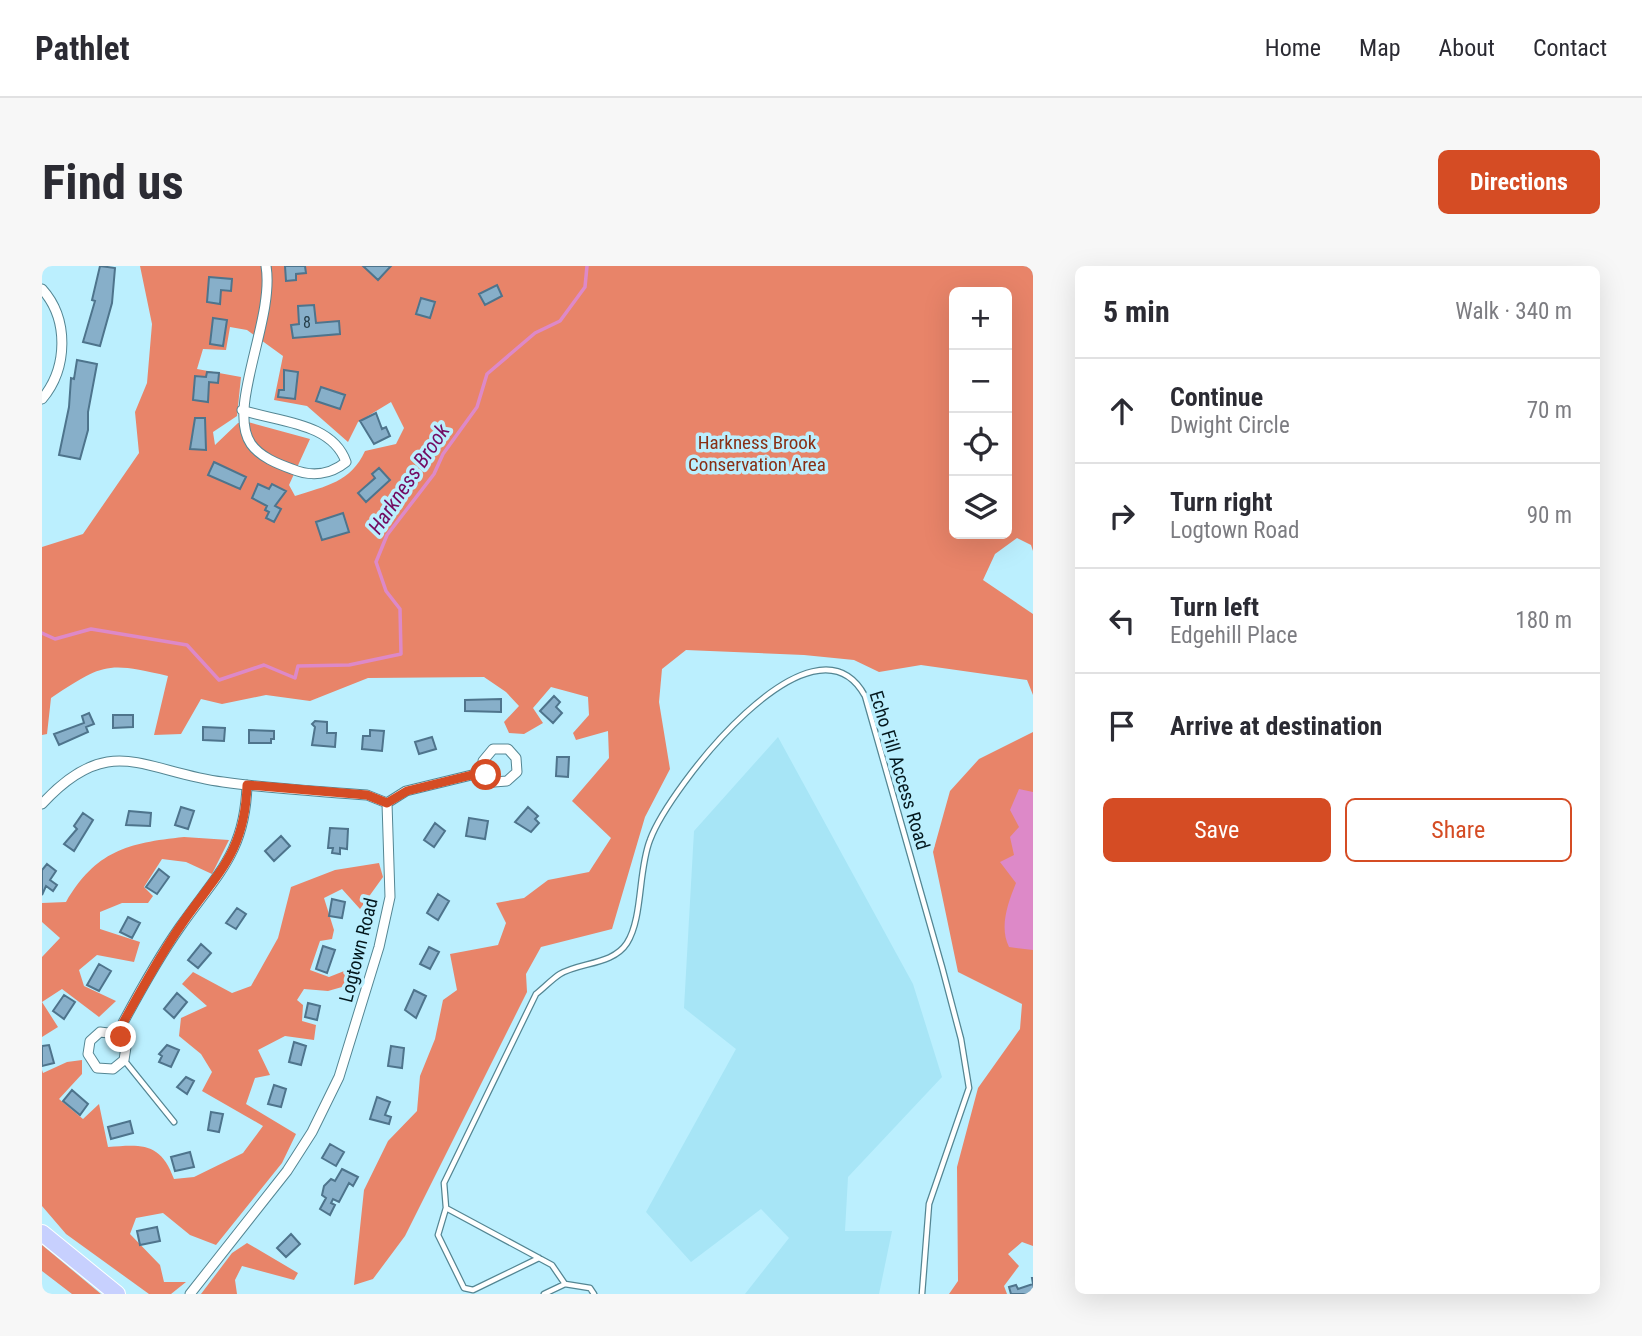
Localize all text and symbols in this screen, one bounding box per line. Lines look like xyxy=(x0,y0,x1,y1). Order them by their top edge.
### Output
text: Pathlet xyxy=(35,29,130,68)
text: Home xyxy=(1265,34,1321,62)
text: Map xyxy=(1359,34,1401,62)
text: About xyxy=(1439,34,1495,62)
text: Contact xyxy=(1533,34,1607,62)
button: Directions xyxy=(1438,150,1600,214)
text: Find us xyxy=(42,154,184,211)
map controls xyxy=(949,287,1012,539)
button: + xyxy=(949,287,1012,350)
text: 5 min xyxy=(1103,294,1170,329)
text: Walk · 340 m xyxy=(1455,298,1572,325)
house number: 8 xyxy=(303,313,311,332)
button: − xyxy=(949,350,1012,413)
text: Continue xyxy=(1170,382,1263,412)
icon: ahead xyxy=(1103,392,1141,430)
text: 70 m xyxy=(1527,397,1572,424)
text: Dwight Circle xyxy=(1170,412,1290,439)
button: locate xyxy=(949,413,1012,476)
water label: Harkness Brook xyxy=(363,419,455,538)
park label: Harkness Brook Conservation Area xyxy=(688,431,826,476)
button: layers xyxy=(949,476,1012,539)
text: Turn right xyxy=(1170,487,1272,517)
icon: right xyxy=(1103,497,1141,535)
text: 90 m xyxy=(1527,502,1572,529)
text: Logtown Road xyxy=(1170,517,1300,544)
text: Turn left xyxy=(1170,592,1259,622)
icon: left xyxy=(1103,602,1141,640)
text: 180 m xyxy=(1515,607,1572,634)
text: Edgehill Place xyxy=(1170,622,1297,649)
street label: Echo Fill Access Road xyxy=(864,688,935,852)
icon: arrive xyxy=(1103,707,1141,745)
text: Arrive at destination xyxy=(1170,711,1382,741)
route start xyxy=(470,759,501,790)
button: Save xyxy=(1103,798,1331,862)
button: Share xyxy=(1345,798,1572,862)
street label: Logtown Road xyxy=(334,895,383,1005)
route end xyxy=(105,1021,136,1052)

